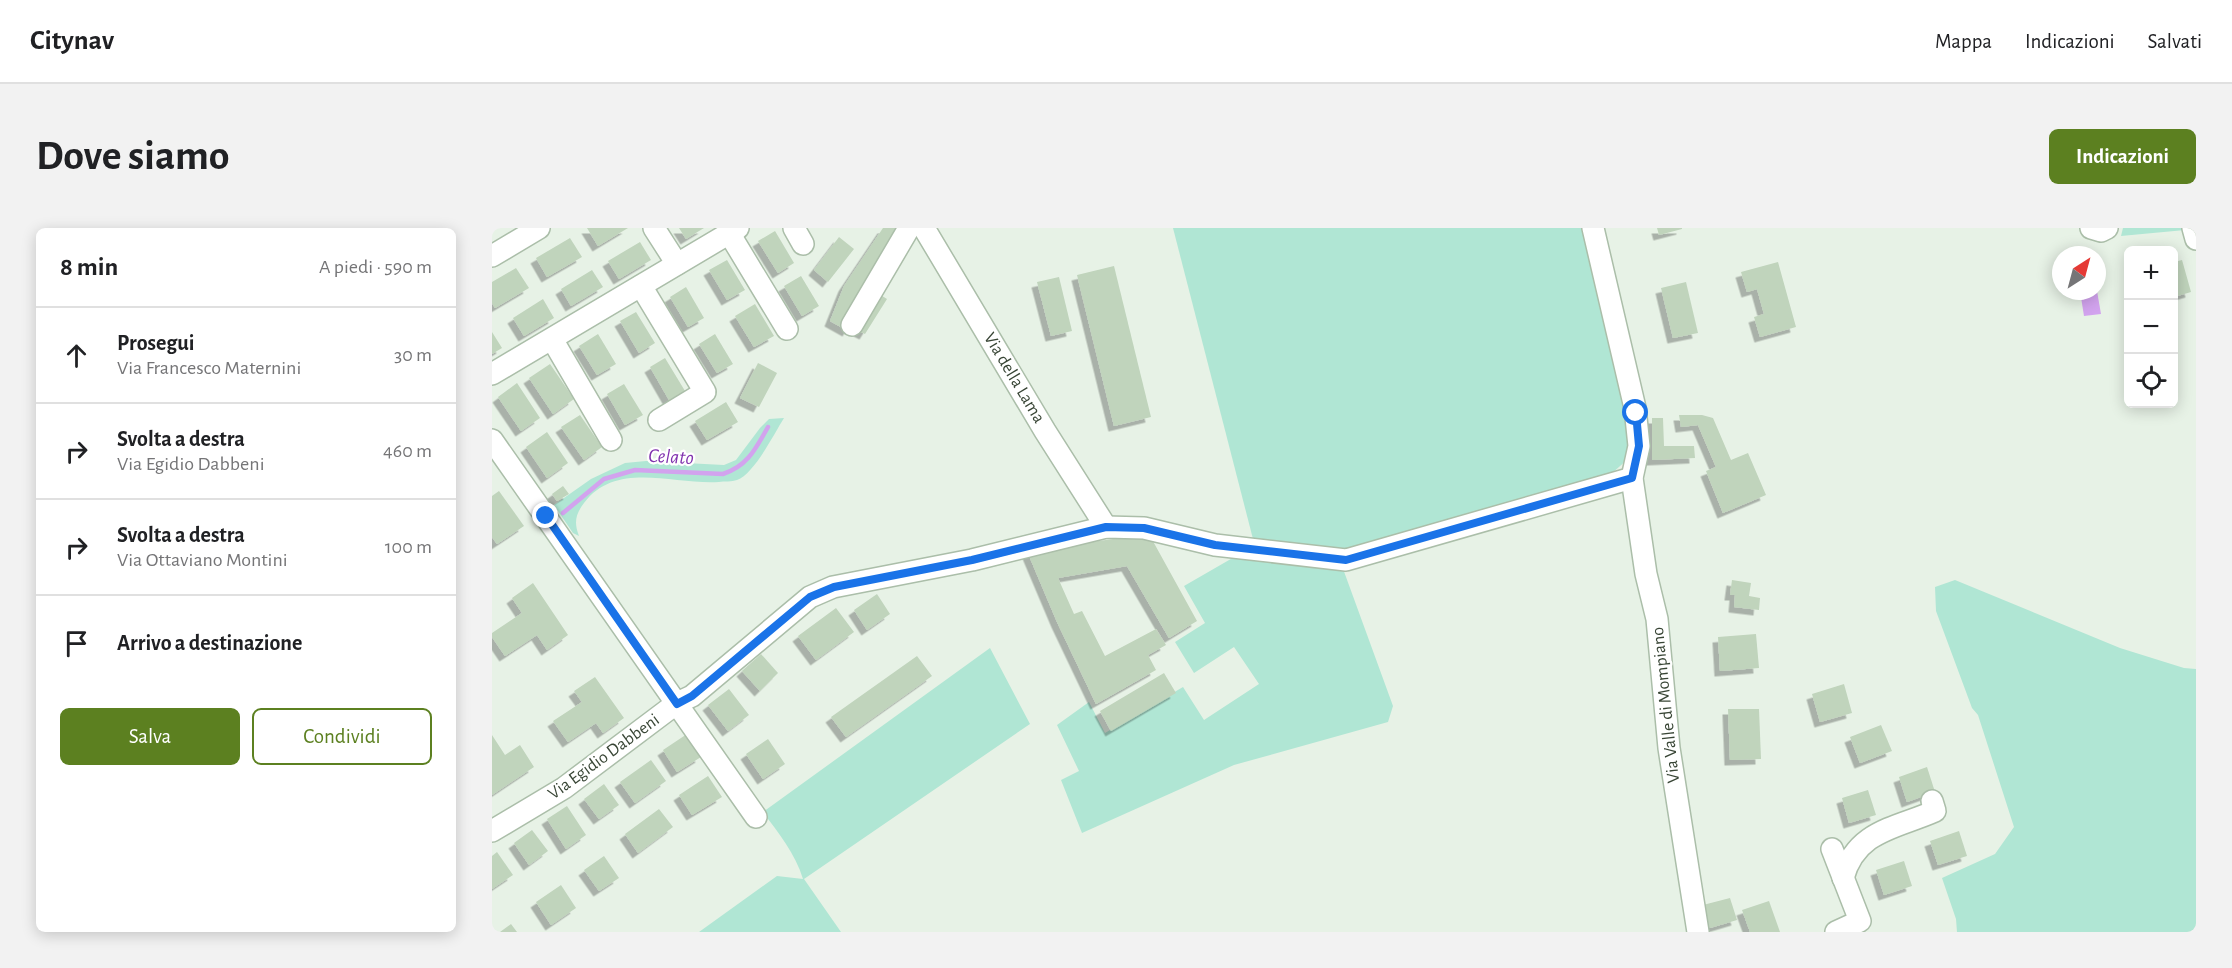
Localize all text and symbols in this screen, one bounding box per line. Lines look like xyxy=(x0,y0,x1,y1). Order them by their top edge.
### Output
text: Citynav xyxy=(30,27,114,55)
text: Mappa xyxy=(1935,31,1992,52)
text: Indicazioni xyxy=(2025,31,2115,52)
text: Salvati xyxy=(2148,31,2202,52)
button: Indicazioni xyxy=(2049,129,2196,184)
text: Dove siamo xyxy=(36,135,230,177)
north arrow xyxy=(2052,246,2106,300)
map controls xyxy=(2124,246,2178,408)
button: + xyxy=(2124,246,2178,300)
text: 8 min xyxy=(60,254,118,280)
text: A piedi · 590 m xyxy=(319,257,432,277)
button: − xyxy=(2124,300,2178,354)
street label: Via della Lama xyxy=(980,330,1048,426)
text: Prosegui xyxy=(117,332,194,354)
icon: ahead xyxy=(60,339,93,372)
text: 30 m xyxy=(394,345,432,365)
button: locate xyxy=(2124,354,2178,408)
text: Via Francesco Maternini xyxy=(117,358,301,378)
route start xyxy=(1622,399,1648,425)
text: Svolta a destra xyxy=(117,428,245,450)
icon: right xyxy=(60,435,93,468)
text: 460 m xyxy=(383,441,432,461)
water label: Celato xyxy=(648,446,694,468)
text: Via Egidio Dabbeni xyxy=(117,454,264,474)
route end xyxy=(532,502,558,528)
text: Svolta a destra xyxy=(117,524,245,546)
icon: right xyxy=(60,531,93,564)
text: 100 m xyxy=(385,537,432,557)
text: Via Ottaviano Montini xyxy=(117,550,288,570)
street label: Via Valle di Mompiano xyxy=(1649,626,1683,784)
icon: arrive xyxy=(60,627,93,660)
text: Arrivo a destinazione xyxy=(117,632,302,654)
button: Salva xyxy=(60,708,240,765)
button: Condividi xyxy=(252,708,432,765)
street label: Via Egidio Dabbeni xyxy=(545,711,663,803)

